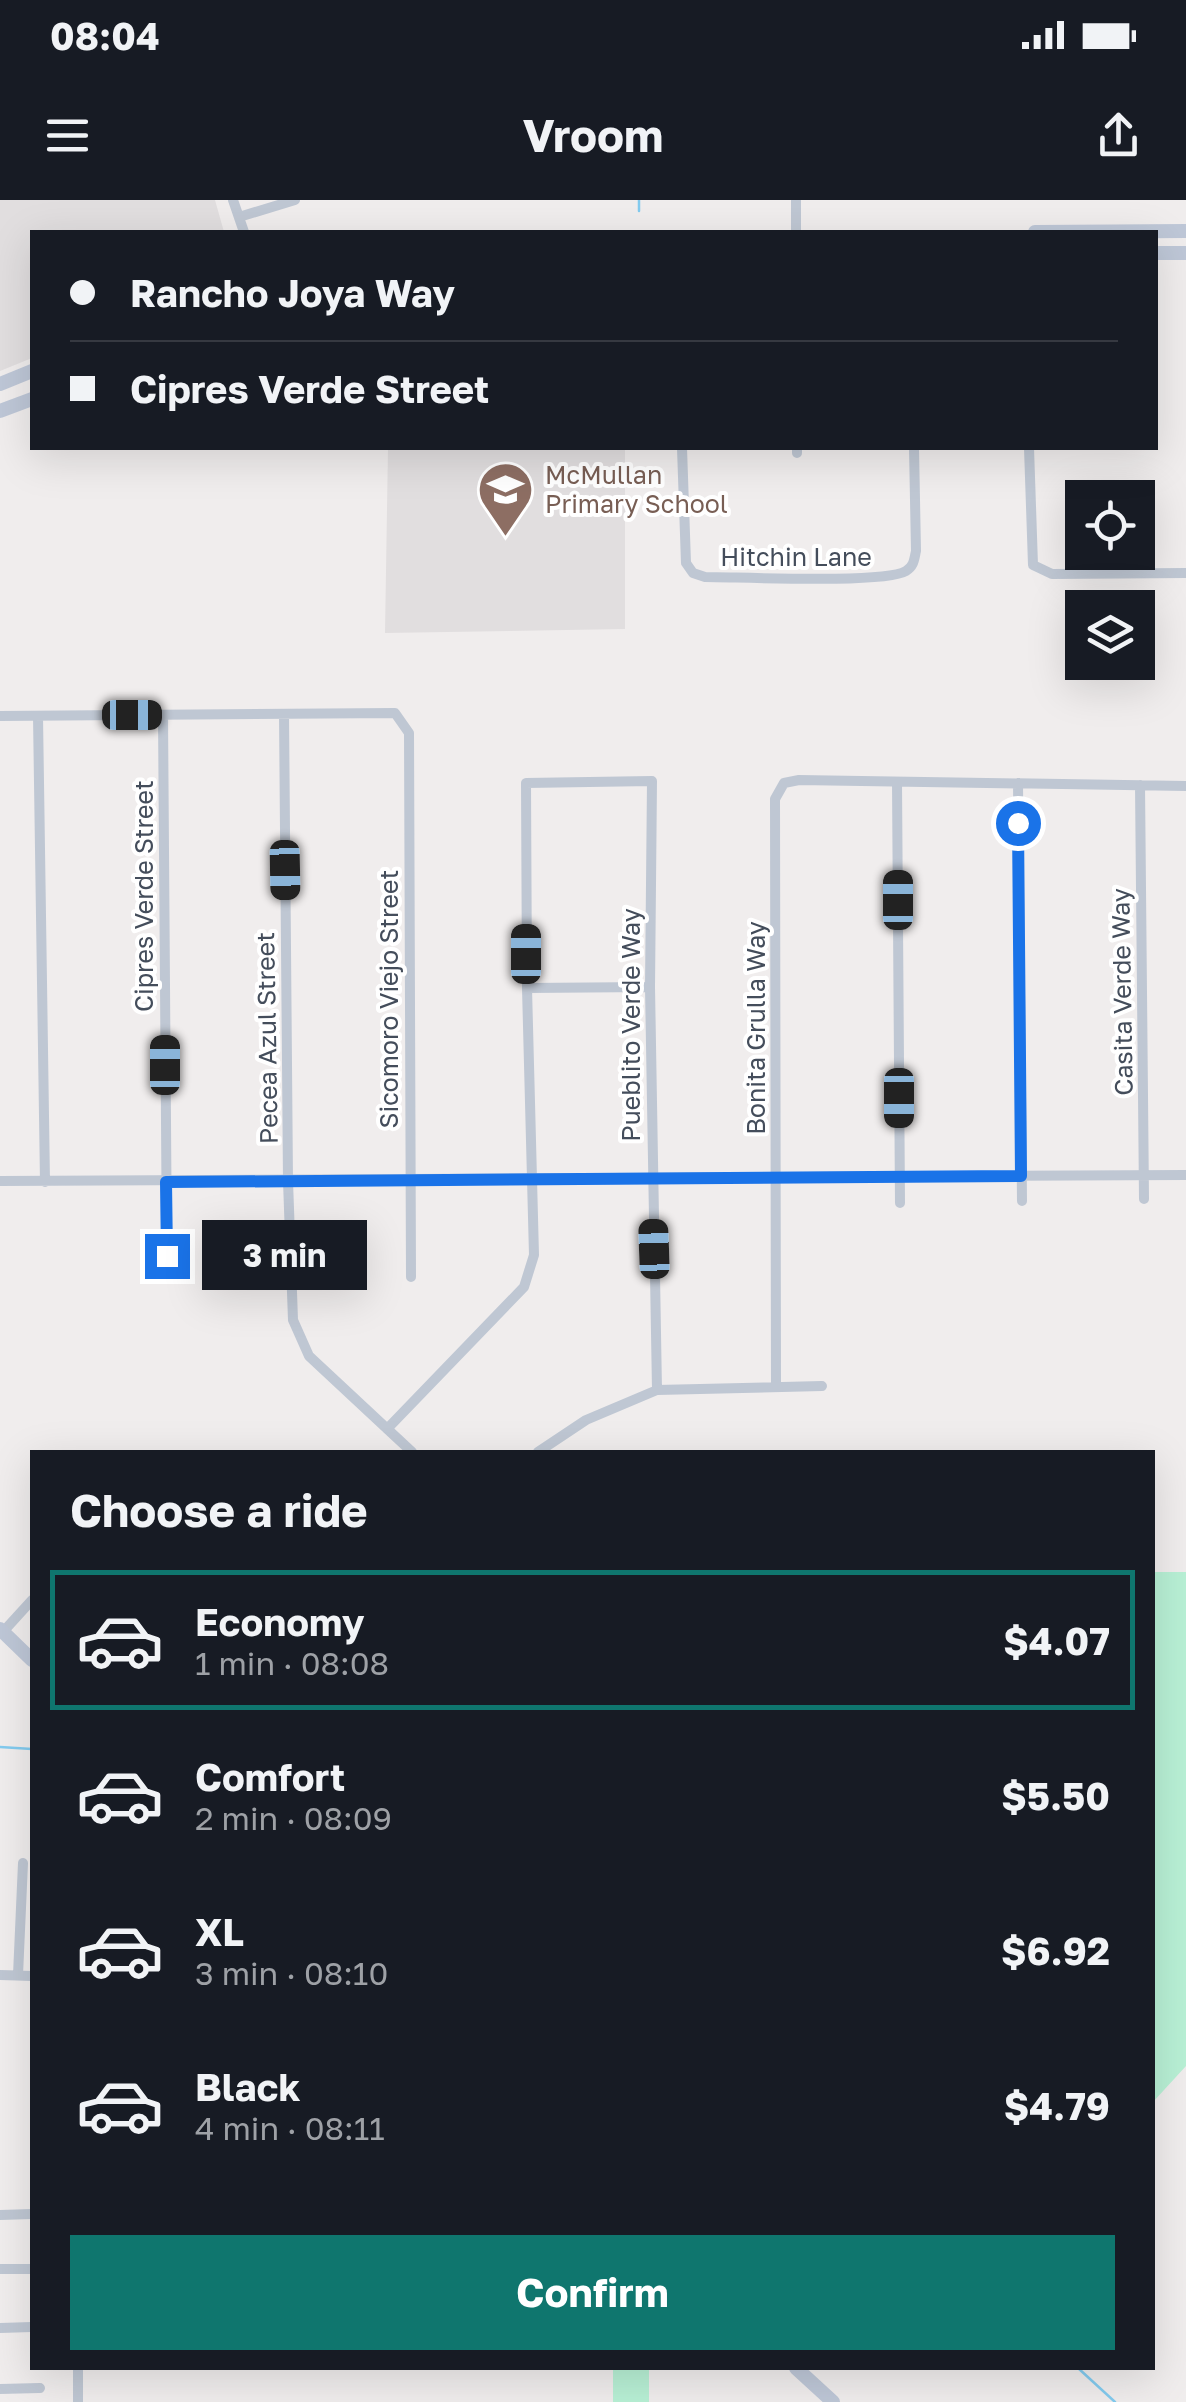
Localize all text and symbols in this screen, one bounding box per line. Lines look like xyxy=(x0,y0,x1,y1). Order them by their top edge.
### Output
text: 08:04 xyxy=(50,13,160,58)
icon: menu xyxy=(40,108,95,163)
text: Vroom xyxy=(523,108,663,162)
icon: share xyxy=(1091,108,1146,163)
text: Rancho Joya Way xyxy=(130,270,455,315)
text: Cipres Verde Street xyxy=(130,366,489,411)
school or university icon: McMullan Primary School xyxy=(476,459,536,538)
place label: McMullan Primary School xyxy=(545,459,728,519)
map controls xyxy=(1065,480,1155,680)
button: locate xyxy=(1065,480,1155,570)
street label: Hitchin Lane xyxy=(720,541,872,572)
button: layers xyxy=(1065,590,1155,680)
car xyxy=(102,700,162,730)
street label: Cipres Verde Street xyxy=(128,780,159,1012)
route start xyxy=(996,801,1041,846)
car xyxy=(269,840,301,900)
street label: Sicomoro Viejo Street xyxy=(373,869,404,1129)
car xyxy=(883,870,913,930)
street label: Casita Verde Way xyxy=(1104,888,1139,1096)
street label: Pueblito Verde Way xyxy=(615,908,646,1142)
street label: Bonita Grulla Way xyxy=(740,921,771,1135)
car xyxy=(511,924,541,984)
street label: Pecea Azul Street xyxy=(249,932,284,1144)
car xyxy=(150,1035,180,1095)
car xyxy=(884,1068,914,1128)
car xyxy=(638,1218,670,1280)
callout: 3 min xyxy=(202,1221,367,1291)
route end xyxy=(145,1234,190,1279)
text: 3 min xyxy=(243,1236,326,1274)
text: Choose a ride xyxy=(70,1483,368,1537)
icon: car xyxy=(75,1595,165,1685)
text: Economy xyxy=(195,1599,364,1644)
text: $4.07 xyxy=(1003,1618,1110,1663)
text: 1 min · 08:08 xyxy=(195,1644,389,1682)
icon: car xyxy=(75,1750,165,1840)
text: Comfort xyxy=(195,1754,345,1799)
text: $5.50 xyxy=(1001,1773,1110,1818)
text: 2 min · 08:09 xyxy=(195,1799,392,1837)
icon: car xyxy=(75,1905,165,1995)
text: XL xyxy=(195,1909,244,1954)
text: $6.92 xyxy=(1001,1928,1110,1973)
text: 3 min · 08:10 xyxy=(195,1954,388,1992)
icon: car xyxy=(75,2060,165,2150)
text: Black xyxy=(195,2064,300,2109)
text: $4.79 xyxy=(1004,2083,1110,2128)
text: 4 min · 08:11 xyxy=(195,2109,385,2147)
button: Confirm xyxy=(70,2235,1115,2350)

